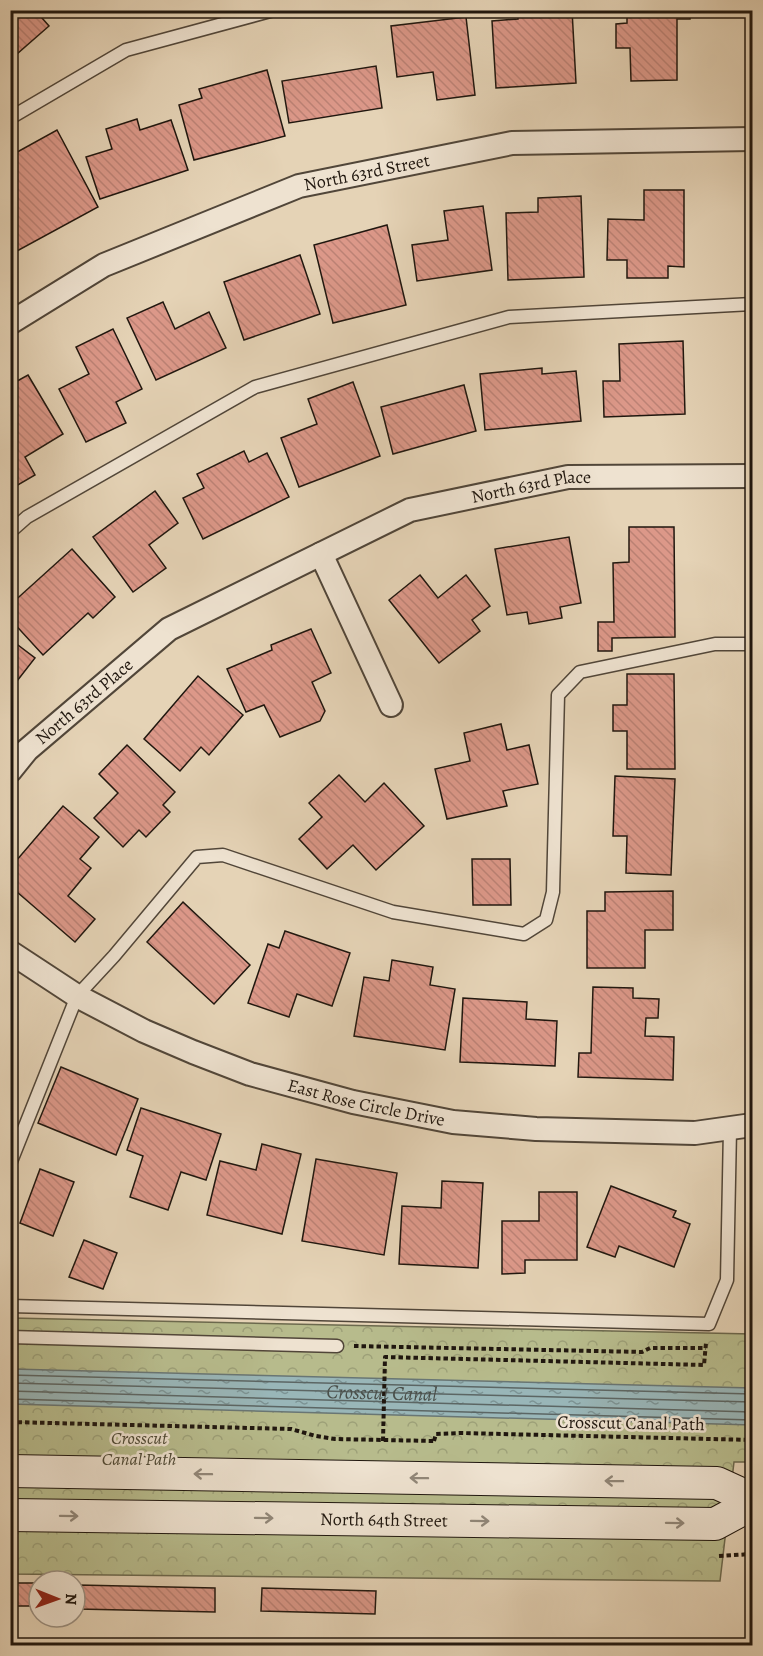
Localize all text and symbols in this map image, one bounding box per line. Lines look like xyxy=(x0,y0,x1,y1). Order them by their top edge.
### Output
street label: North 63rd Street xyxy=(302,148,432,197)
street label: North 63rd Place xyxy=(469,465,591,509)
street label: North 63rd Place xyxy=(30,653,138,750)
street label: East Rose Circle Drive xyxy=(285,1073,447,1132)
water label: Crosscut Canal xyxy=(326,1378,438,1407)
street label: Crosscut Canal Path xyxy=(557,1410,705,1436)
park label: Crosscut Canal Path xyxy=(102,1426,176,1471)
one-way arrow xyxy=(193,1468,213,1480)
one-way arrow xyxy=(409,1472,429,1483)
one-way arrow xyxy=(604,1475,624,1487)
street label: North 64th Street xyxy=(320,1507,448,1533)
one-way arrow xyxy=(58,1510,78,1522)
one-way arrow xyxy=(253,1512,273,1524)
one-way arrow xyxy=(469,1515,489,1527)
one-way arrow xyxy=(664,1517,684,1529)
north arrow xyxy=(27,1569,87,1629)
text: N xyxy=(60,1593,82,1606)

